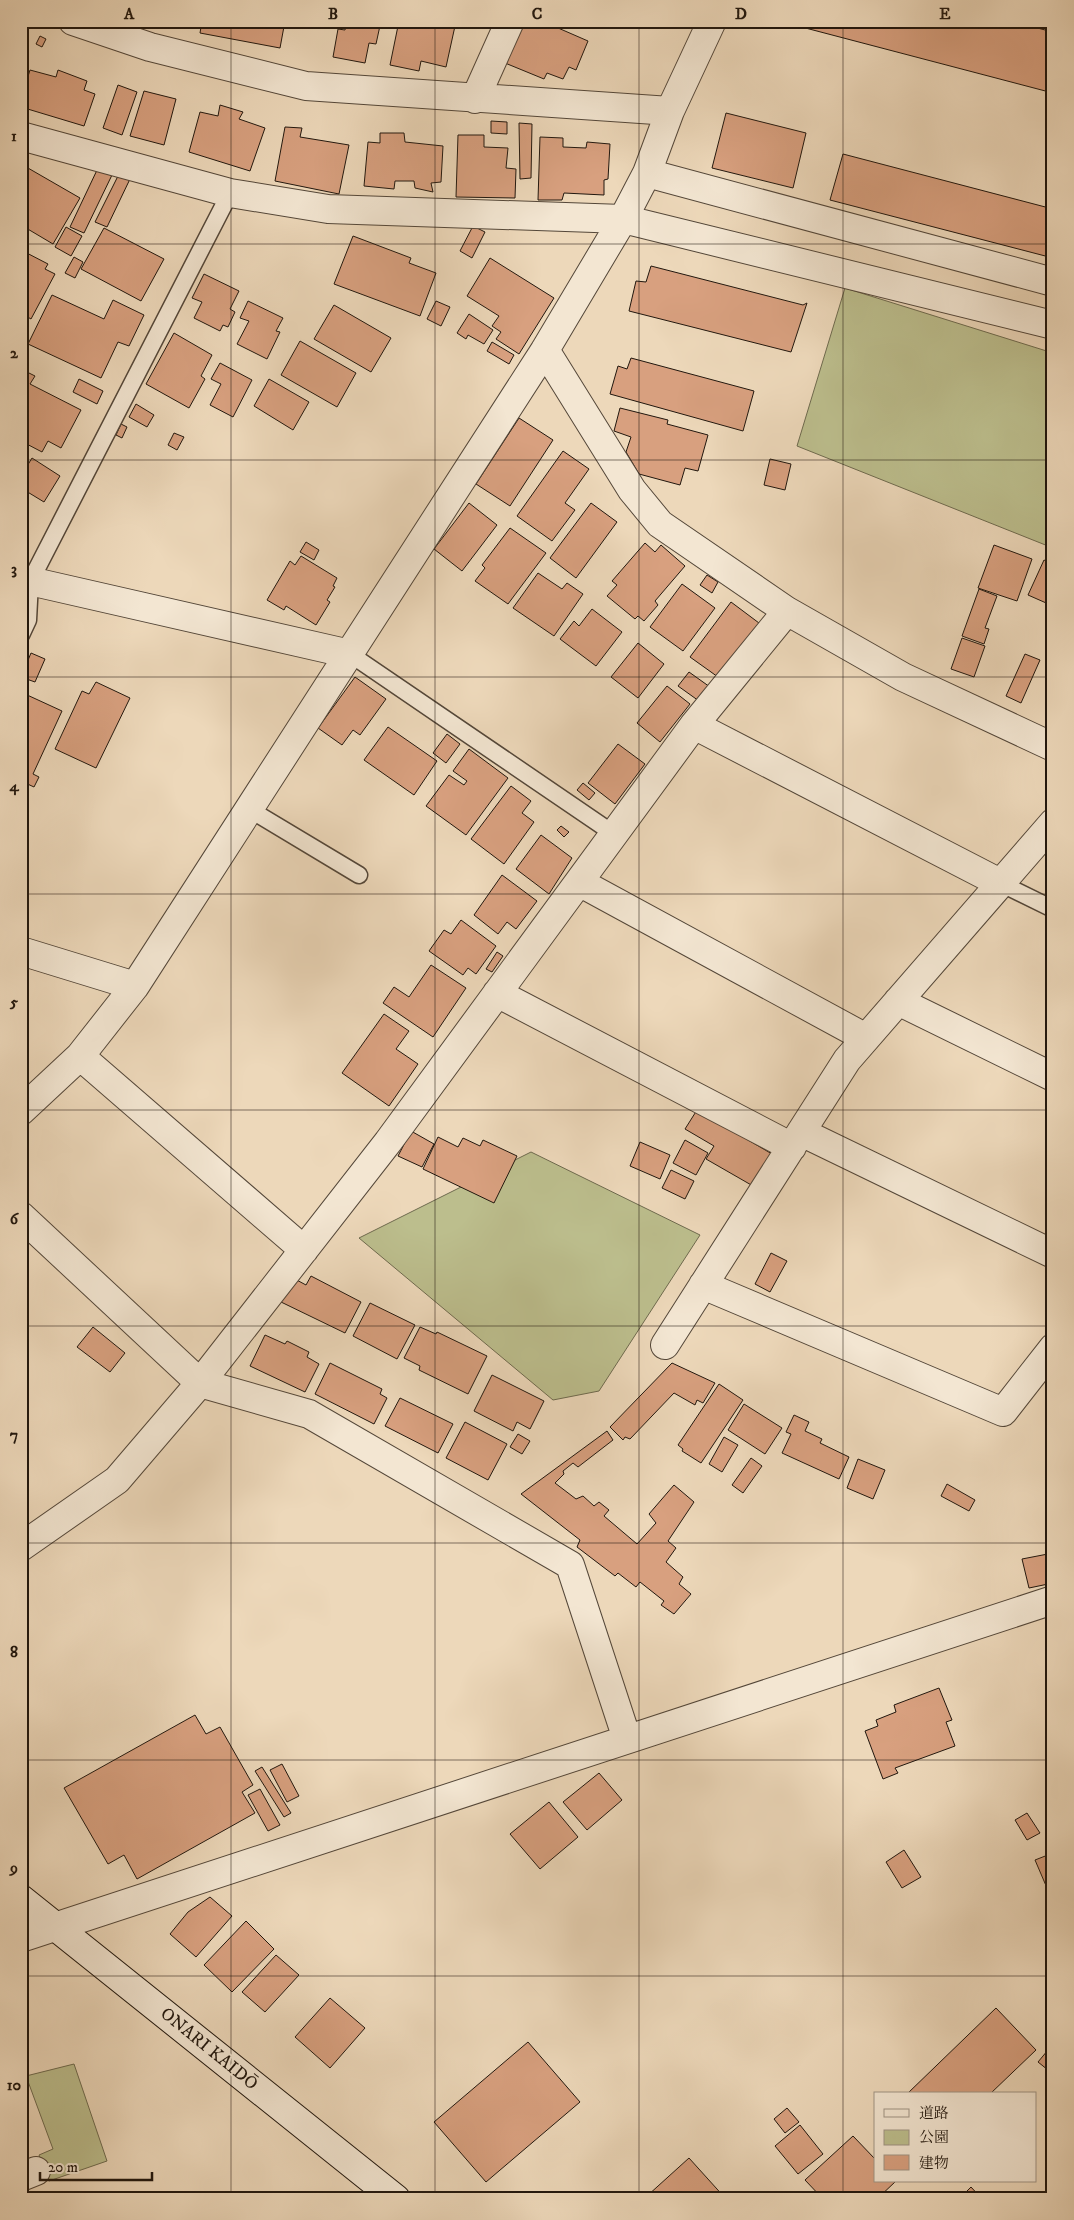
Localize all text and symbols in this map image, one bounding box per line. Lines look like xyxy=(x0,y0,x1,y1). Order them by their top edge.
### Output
text: A xyxy=(123,4,135,24)
text: B xyxy=(328,4,338,24)
text: C xyxy=(532,4,542,24)
text: D xyxy=(735,4,747,24)
text: E xyxy=(939,4,951,24)
text: 1 xyxy=(11,126,17,146)
text: 2 xyxy=(10,343,19,363)
text: 3 xyxy=(11,559,17,579)
text: 4 xyxy=(8,776,19,796)
text: 5 xyxy=(9,992,18,1012)
text: 6 xyxy=(10,1209,20,1229)
text: 7 xyxy=(10,1425,18,1445)
text: 8 xyxy=(10,1642,18,1662)
text: 9 xyxy=(9,1858,18,1878)
street label: ONARI KAIDŌ xyxy=(156,2003,262,2095)
text: 10 xyxy=(7,2075,22,2095)
legend xyxy=(874,2092,1036,2182)
text: 道路 xyxy=(919,2104,949,2123)
text: 公園 xyxy=(919,2128,949,2147)
scale bar xyxy=(40,2150,152,2182)
text: 建物 xyxy=(919,2154,949,2173)
text: 20 m xyxy=(48,2158,78,2177)

